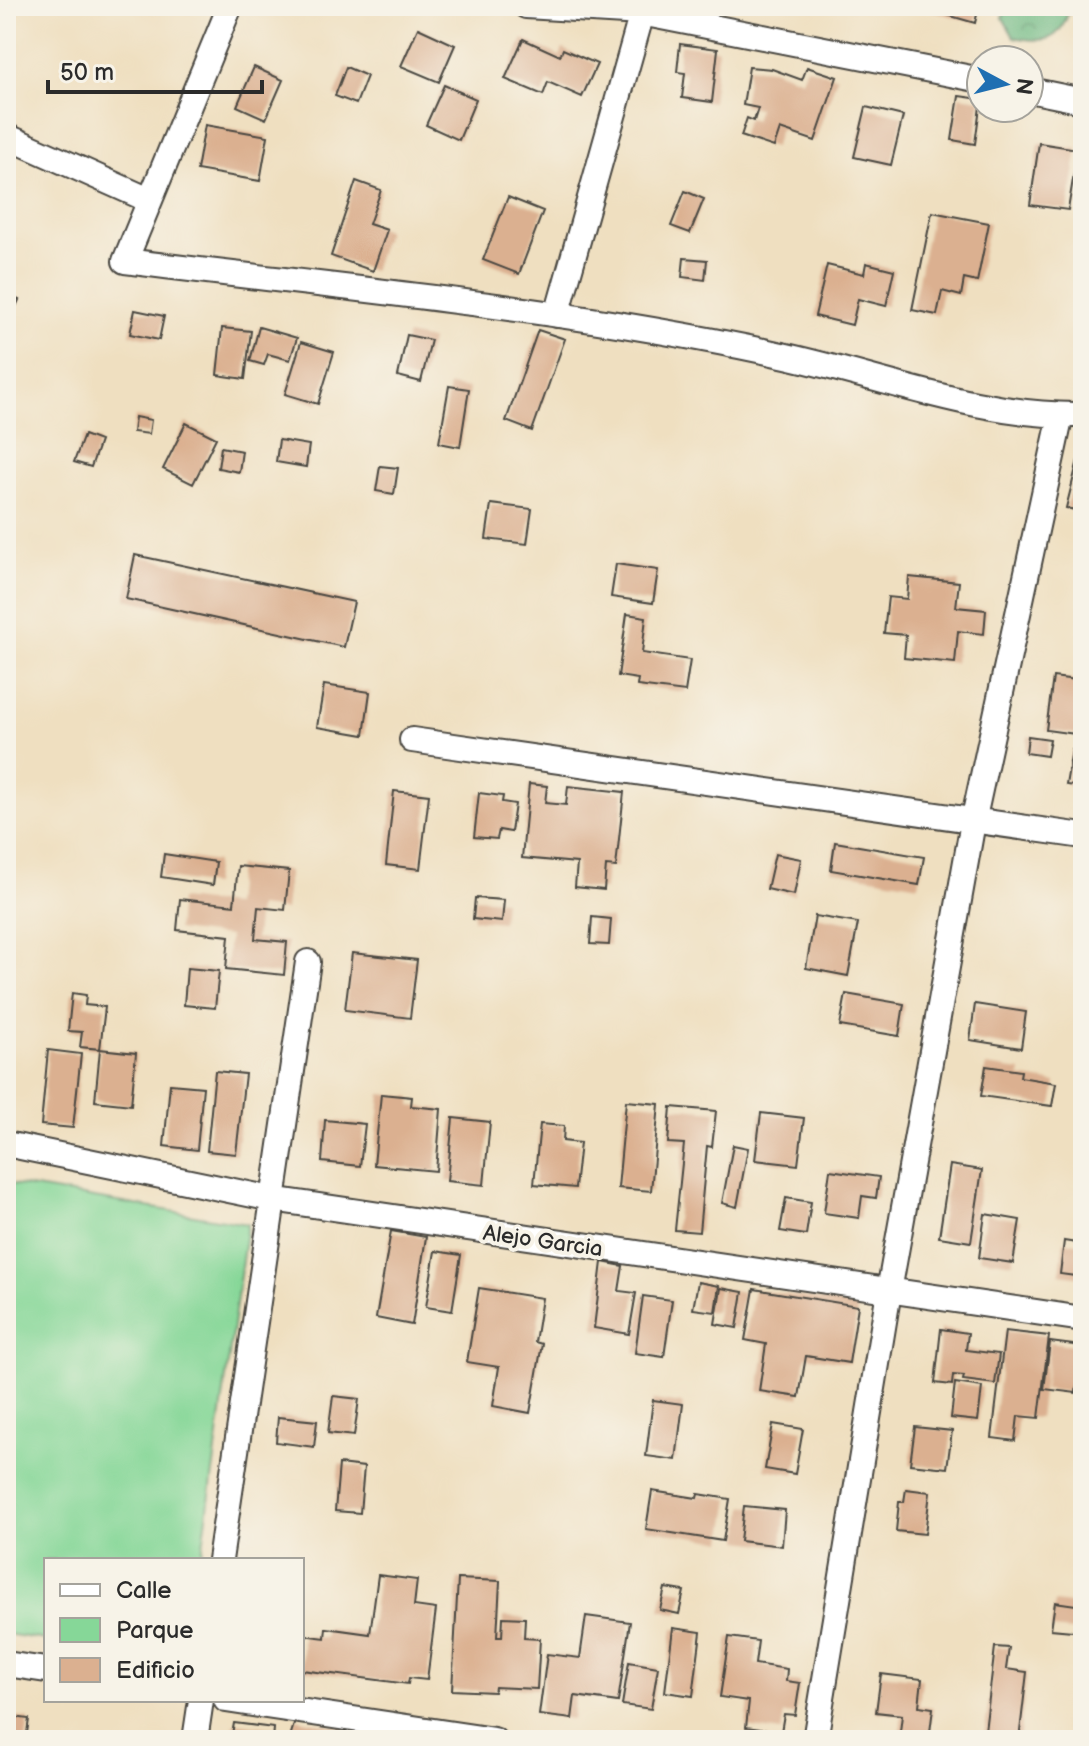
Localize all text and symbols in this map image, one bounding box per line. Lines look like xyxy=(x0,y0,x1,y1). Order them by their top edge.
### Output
scale bar xyxy=(48,44,262,94)
north arrow xyxy=(965,44,1045,124)
text: 50 m xyxy=(60,58,114,87)
text: N xyxy=(1009,76,1038,96)
street label: Alejo Garcia xyxy=(481,1220,604,1263)
legend xyxy=(44,1558,304,1702)
text: Calle xyxy=(116,1576,171,1605)
text: Parque xyxy=(116,1616,194,1645)
text: Edificio xyxy=(116,1656,195,1685)

